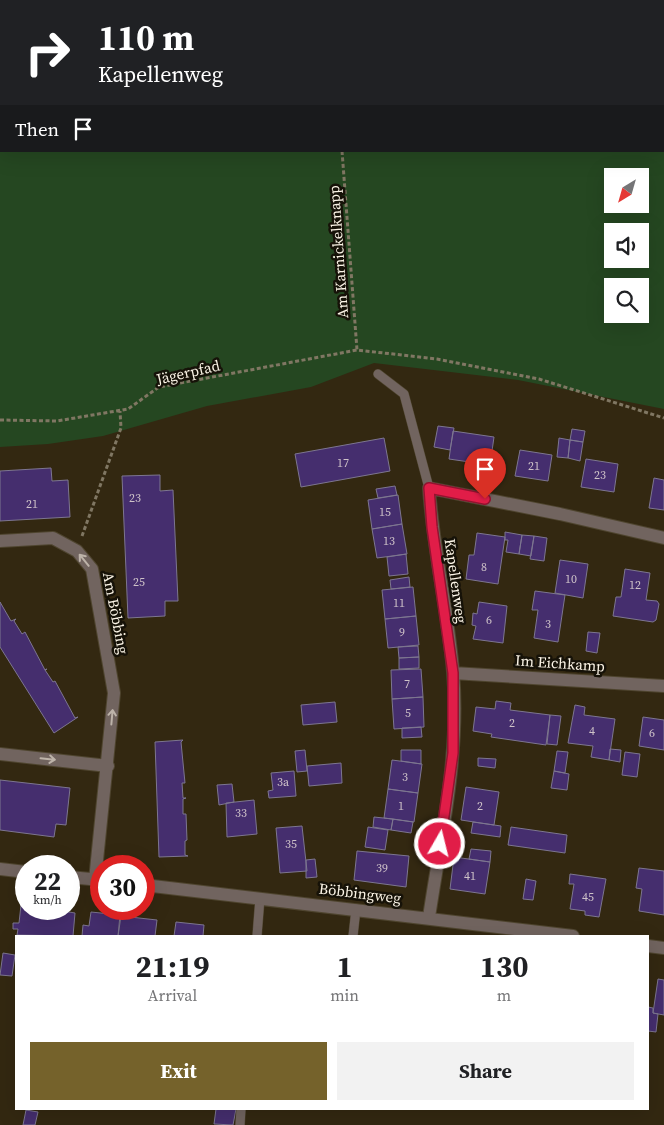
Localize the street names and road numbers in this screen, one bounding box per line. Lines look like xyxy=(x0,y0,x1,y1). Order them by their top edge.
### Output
street label: Am Karnickelknapp xyxy=(323,185,353,319)
street label: Jägerpfad xyxy=(153,354,222,390)
street label: Kapellenweg xyxy=(440,537,472,625)
street label: Am Böbbing xyxy=(98,570,134,656)
street label: Im Eichkamp xyxy=(514,649,606,677)
street label: Böbbingweg xyxy=(318,878,403,908)

